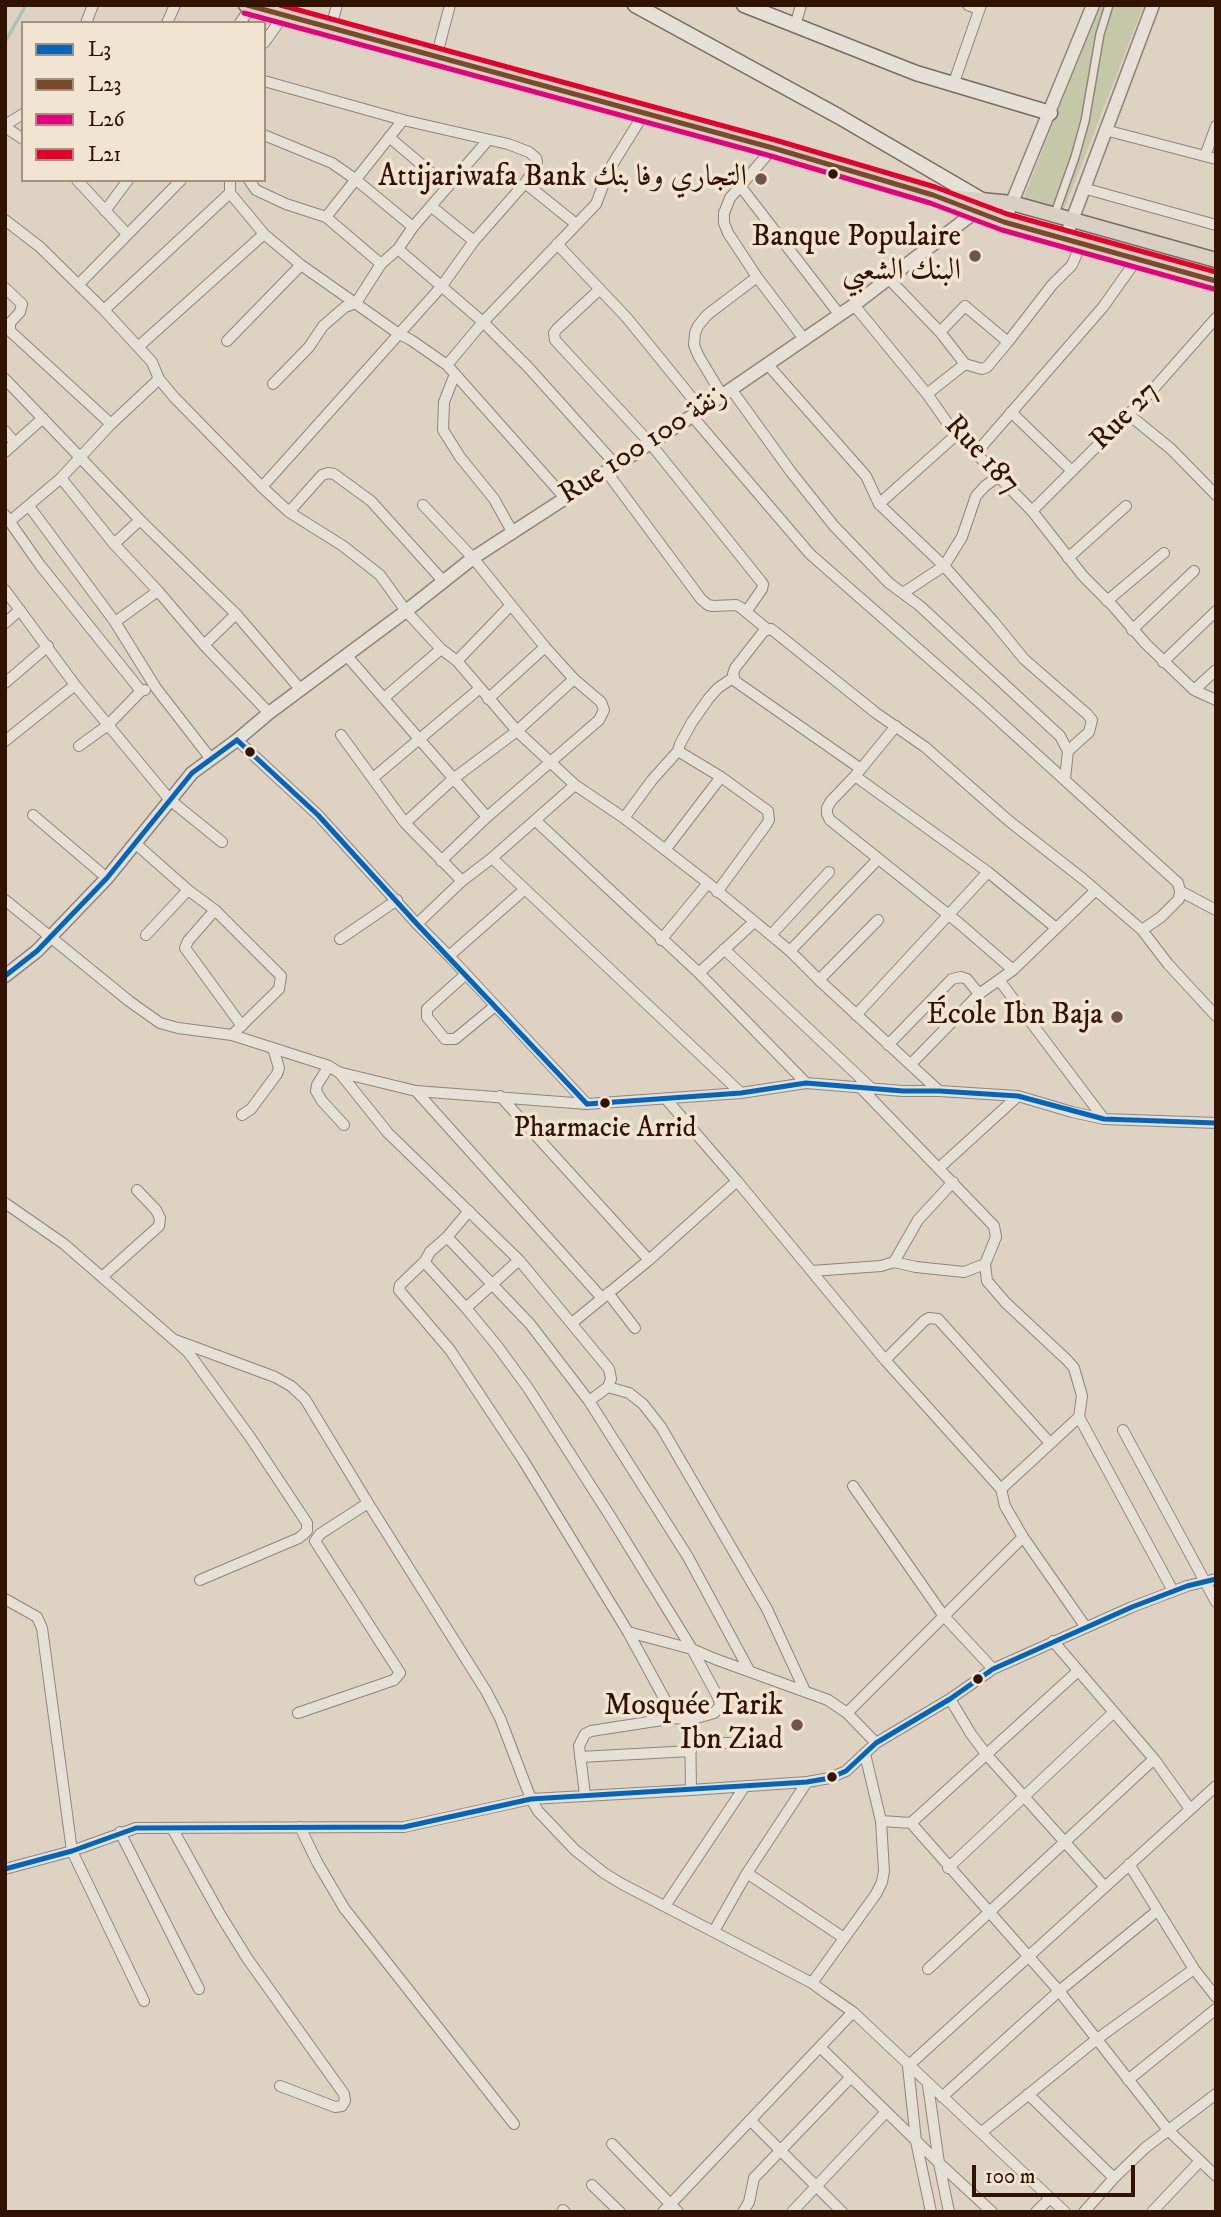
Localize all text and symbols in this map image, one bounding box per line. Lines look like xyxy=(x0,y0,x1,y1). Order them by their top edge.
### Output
legend xyxy=(21,21,266,182)
text: L3 xyxy=(88,37,111,63)
text: L23 xyxy=(88,72,121,98)
text: L26 xyxy=(88,107,124,133)
text: L21 xyxy=(88,142,121,168)
place label: Attijariwafa Bank التجاري وفا بنك xyxy=(378,161,747,197)
unlabelled marker xyxy=(826,167,840,181)
marker: Attijariwafa Bank التجاري وفا بنك xyxy=(753,171,769,187)
place label: Banque Populaire البنك الشعبي xyxy=(751,221,961,292)
marker: Banque Populaire البنك الشعبي xyxy=(967,248,983,264)
street label: Rue 27 xyxy=(1084,375,1168,459)
street label: Rue 100 زنقة 100 xyxy=(553,378,735,514)
street label: Rue 187 xyxy=(935,409,1027,503)
unlabelled marker xyxy=(243,745,257,759)
place label: École Ibn Baja xyxy=(926,999,1103,1035)
marker: École Ibn Baja xyxy=(1109,1009,1125,1025)
marker: Pharmacie Arrid xyxy=(598,1096,612,1110)
place label: Pharmacie Arrid xyxy=(514,1113,696,1147)
unlabelled marker xyxy=(971,1672,985,1686)
place label: Mosquée Tarik Ibn Ziad xyxy=(604,1690,783,1760)
marker: Mosquée Tarik Ibn Ziad xyxy=(789,1717,805,1733)
unlabelled marker xyxy=(825,1770,839,1784)
scale bar xyxy=(976,2150,1139,2194)
text: 100 m xyxy=(985,2164,1036,2190)

